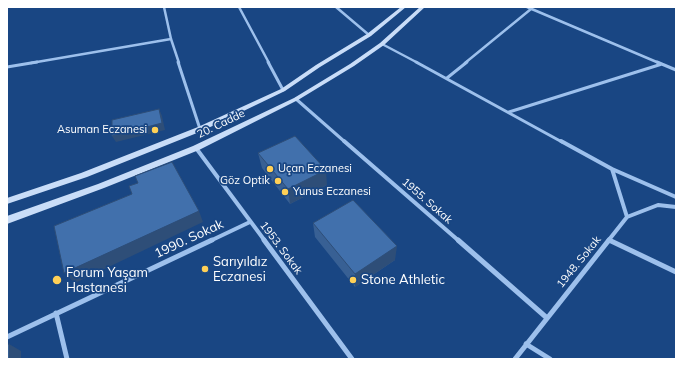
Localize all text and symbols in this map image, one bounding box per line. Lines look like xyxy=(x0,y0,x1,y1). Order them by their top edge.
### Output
street label: 20. Cadde xyxy=(195,107,247,141)
place label: Asuman Eczanesi xyxy=(57,123,147,137)
marker: Asuman Eczanesi xyxy=(150,125,160,135)
place label: Uçan Eczanesi xyxy=(278,162,352,176)
marker: Uçan Eczanesi xyxy=(265,164,275,174)
place label: Göz Optik xyxy=(220,174,270,188)
street label: 1955. Sokak xyxy=(399,175,455,227)
marker: Göz Optik xyxy=(273,176,283,186)
place label: Yunus Eczanesi xyxy=(293,185,371,199)
marker: Yunus Eczanesi xyxy=(280,187,290,197)
street label: 1990. Sokak xyxy=(152,216,226,262)
street label: 1953. Sokak xyxy=(257,219,305,277)
street label: 1948. Sokak xyxy=(554,233,604,291)
place label: Sarıyıldız Eczanesi xyxy=(213,254,267,285)
marker: Sarıyıldız Eczanesi xyxy=(200,264,210,274)
place label: Forum Yaşam Hastanesi xyxy=(66,265,148,296)
place label: Stone Athletic xyxy=(361,272,445,288)
marker: Forum Yaşam Hastanesi xyxy=(51,274,63,286)
marker: Stone Athletic xyxy=(348,275,358,285)

